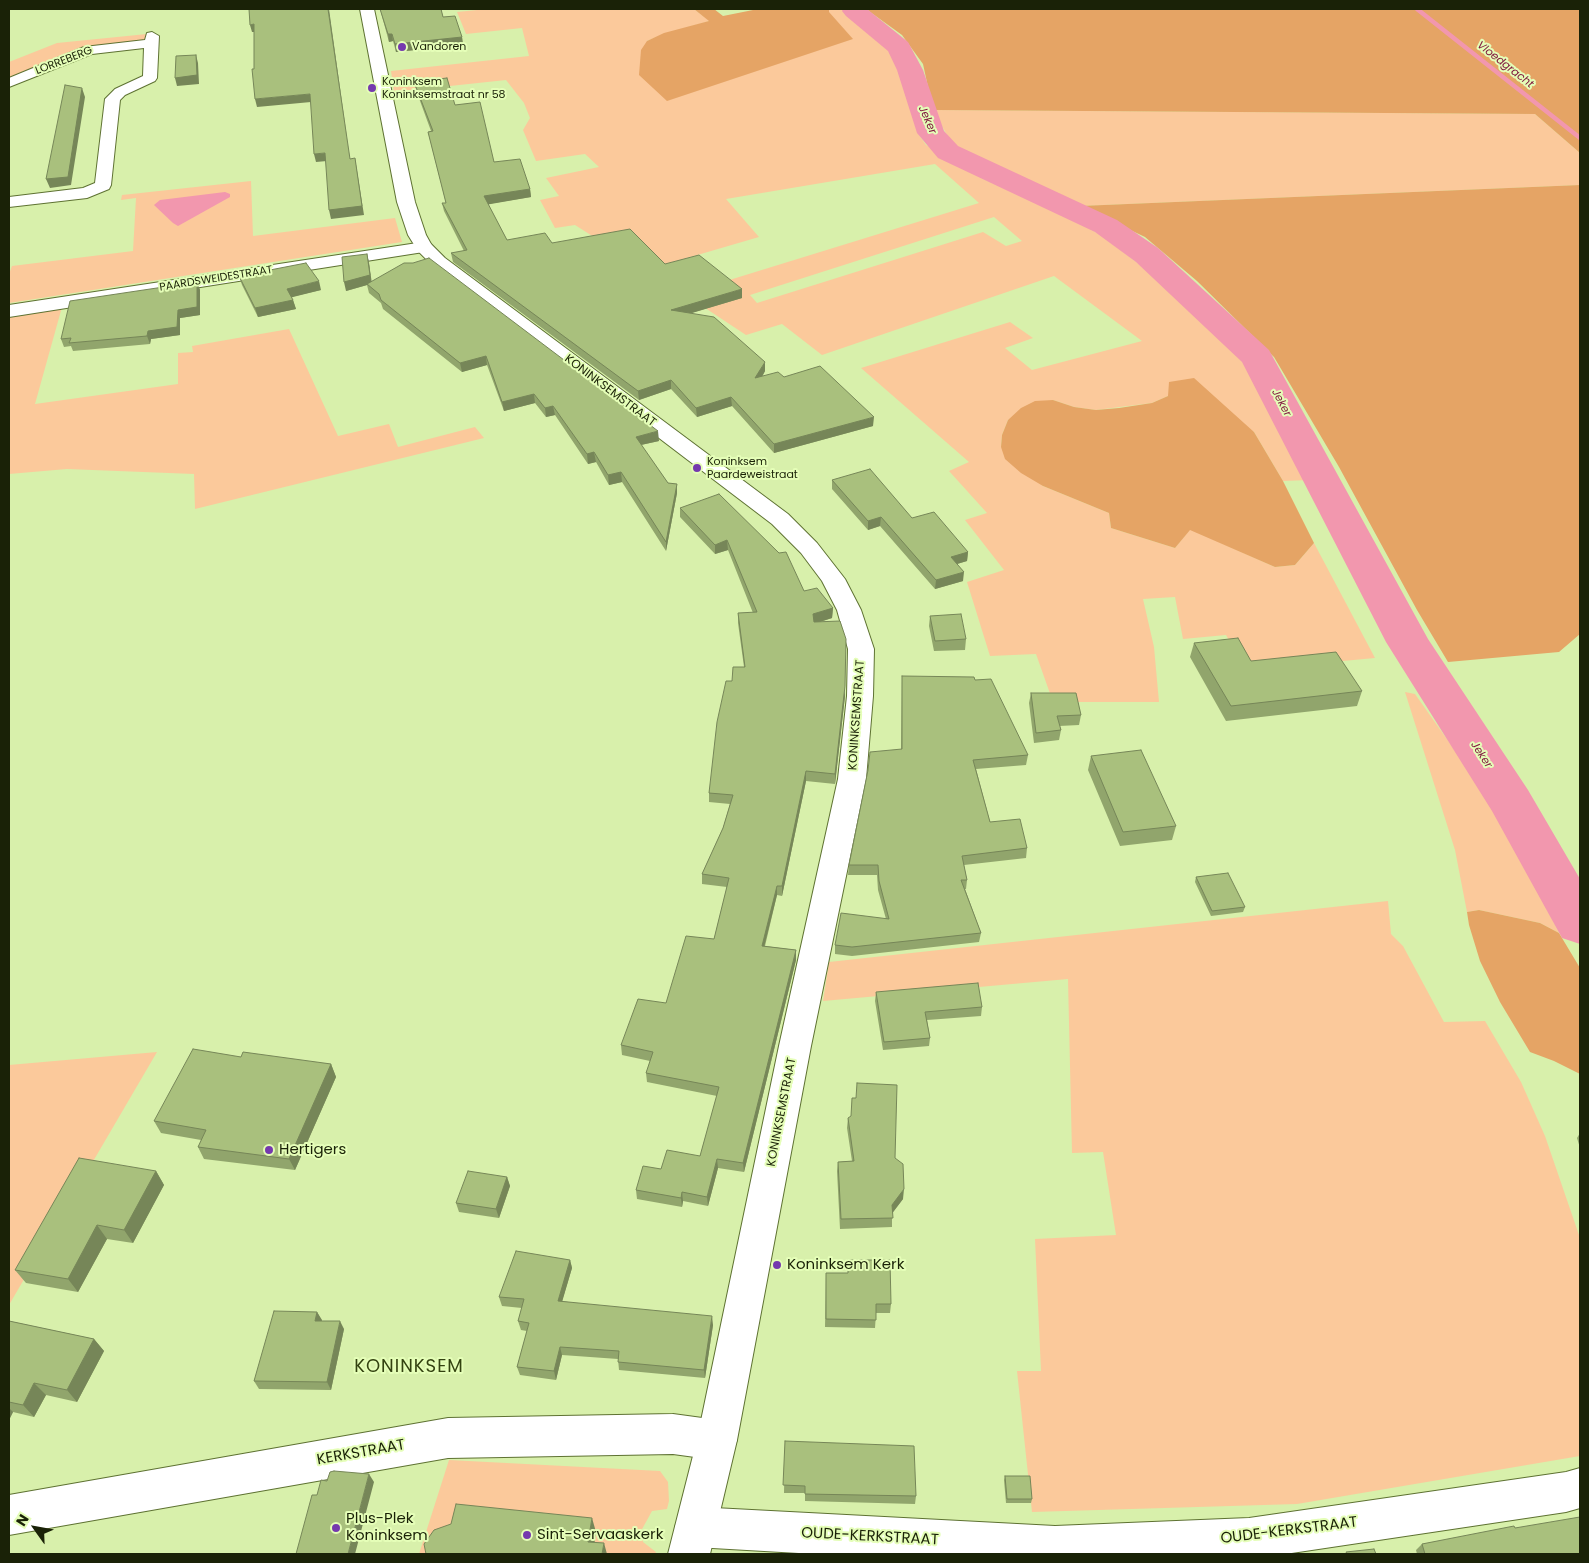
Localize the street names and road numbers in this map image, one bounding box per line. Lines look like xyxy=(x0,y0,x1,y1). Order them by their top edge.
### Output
street label: LORREBERG xyxy=(34,44,94,78)
street label: PAARDSWEIDESTRAAT xyxy=(158,264,274,294)
street label: KONINKSEMSTRAAT xyxy=(561,352,659,430)
street label: KONINKSEMSTRAAT xyxy=(846,659,868,771)
street label: KONINKSEMSTRAAT xyxy=(764,1056,800,1168)
street label: KERKSTRAAT xyxy=(316,1436,406,1470)
street label: OUDE-KERKSTRAAT xyxy=(1220,1514,1358,1548)
street label: OUDE-KERKSTRAAT xyxy=(801,1524,939,1550)

